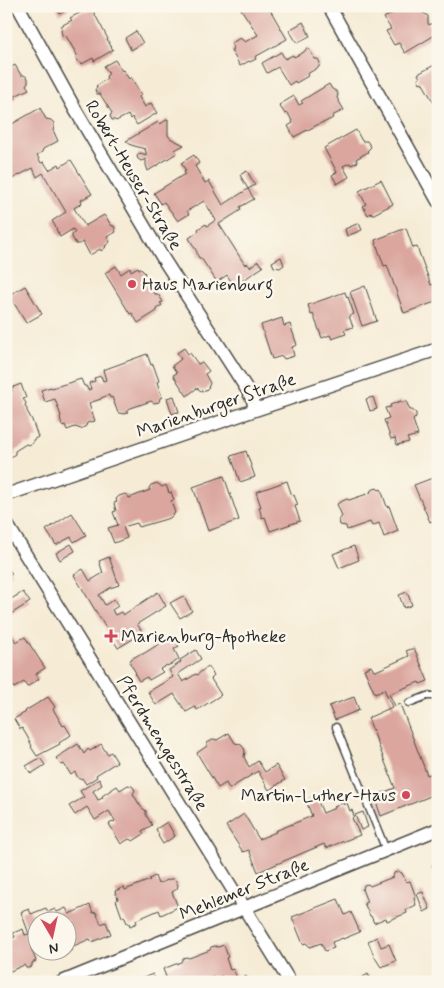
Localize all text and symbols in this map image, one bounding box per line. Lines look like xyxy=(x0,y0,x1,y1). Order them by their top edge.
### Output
street label: Robert-Heuser-Straße xyxy=(79,96,188,255)
place label: Haus Marienburg xyxy=(142,273,274,299)
marker: Haus Marienburg xyxy=(126,278,138,290)
street label: Marienburger Straße xyxy=(133,367,300,445)
place label: Marienburg-Apotheke xyxy=(121,625,286,650)
marker: Marienburg-Apotheke xyxy=(105,630,117,642)
street label: Pferdmengesstraße xyxy=(111,671,214,816)
place label: Martin-Luther-Haus xyxy=(241,784,396,808)
marker: Martin-Luther-Haus xyxy=(400,789,412,801)
street label: Mehlemer Straße xyxy=(176,853,313,927)
north arrow xyxy=(28,910,78,960)
text: N xyxy=(48,938,60,957)

